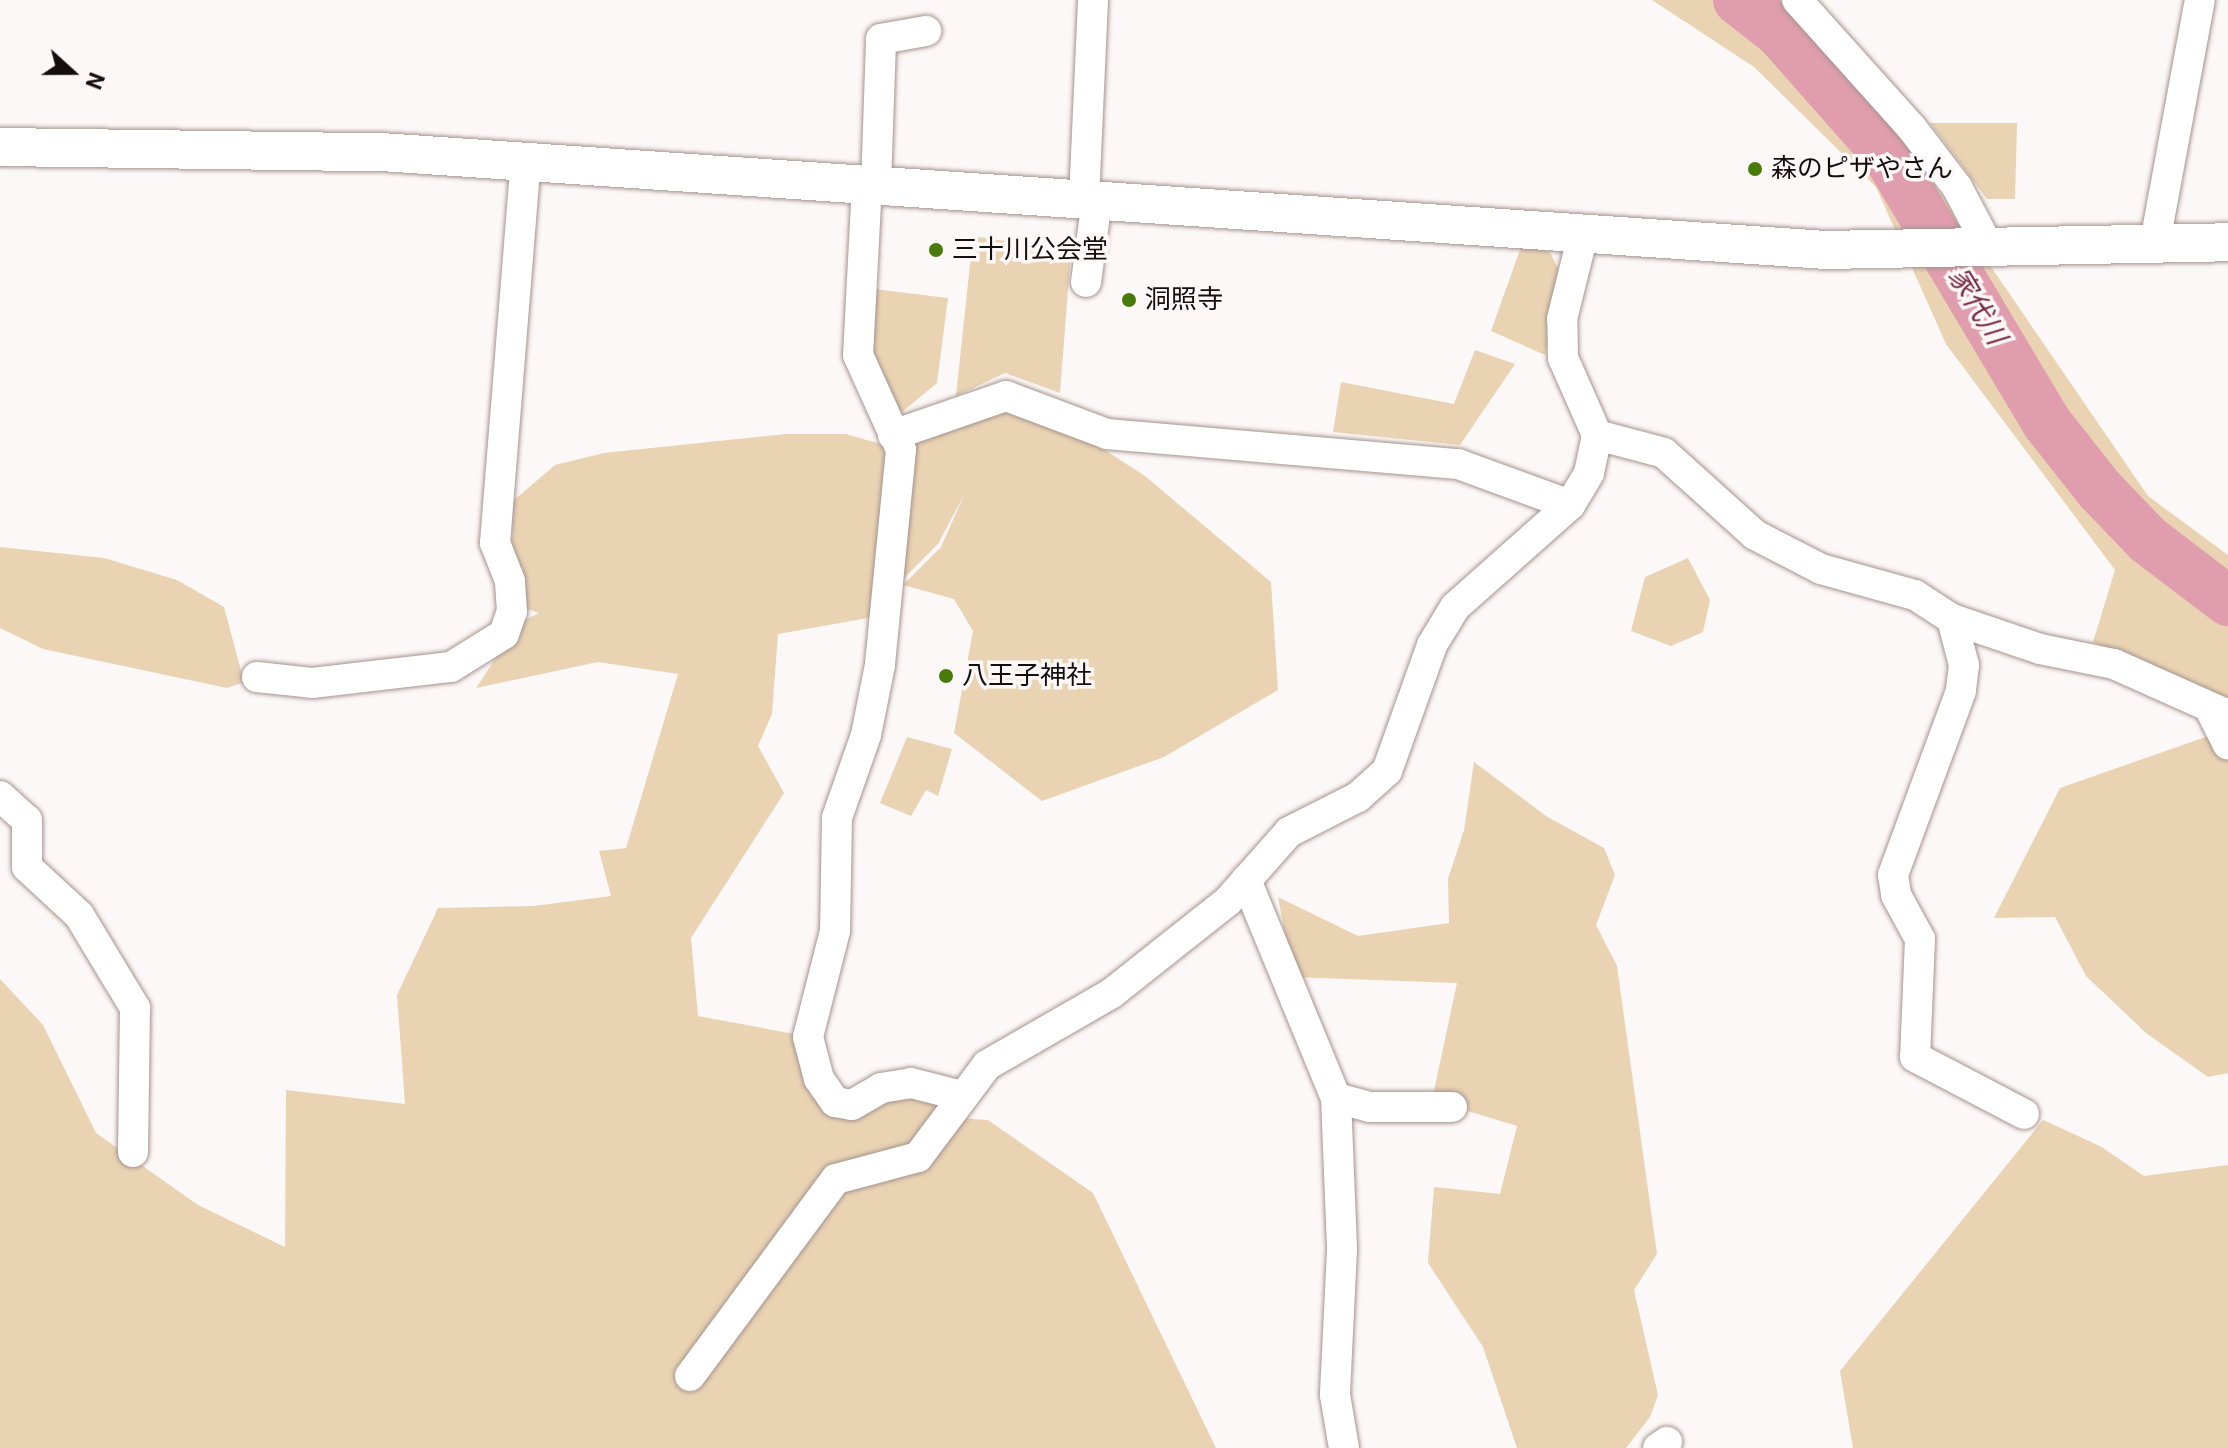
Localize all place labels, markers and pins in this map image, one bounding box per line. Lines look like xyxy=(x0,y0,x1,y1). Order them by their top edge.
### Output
place label: 森のピザやさん xyxy=(1771,153,1953,185)
marker: 森のピザやさん xyxy=(1746,160,1764,178)
place label: 三十川公会堂 xyxy=(952,234,1108,266)
marker: 三十川公会堂 xyxy=(927,241,945,259)
place label: 洞照寺 xyxy=(1145,284,1223,316)
marker: 洞照寺 xyxy=(1120,291,1138,309)
place label: 八王子神社 xyxy=(962,660,1092,692)
marker: 八王子神社 xyxy=(937,667,955,685)

